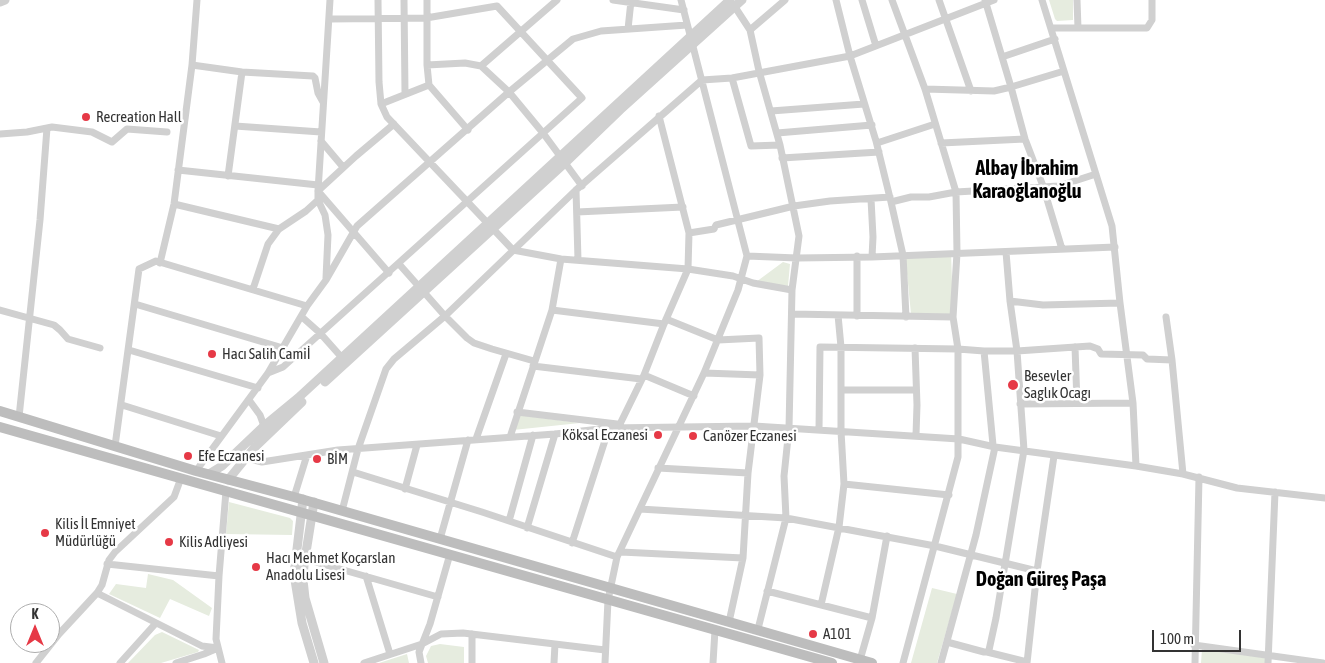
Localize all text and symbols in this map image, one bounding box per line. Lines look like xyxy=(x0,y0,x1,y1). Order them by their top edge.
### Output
place label: Recreation Hall xyxy=(96,108,182,126)
marker: Recreation Hall xyxy=(80,111,92,123)
district label: Albay İbrahim Karaoğlanoğlu xyxy=(973,157,1081,204)
place label: Hacı Salih Camiİ xyxy=(222,345,311,363)
marker: Hacı Salih Camiİ xyxy=(206,348,218,360)
place label: Besevler Saglık Ocagı xyxy=(1024,367,1091,402)
marker: Besevler Saglık Ocagı xyxy=(1006,378,1020,392)
place label: Köksal Eczanesi xyxy=(562,426,648,444)
place label: Canözer Eczanesi xyxy=(703,427,797,445)
marker: Köksal Eczanesi xyxy=(652,429,664,441)
marker: Canözer Eczanesi xyxy=(687,430,699,442)
place label: Efe Eczanesi xyxy=(198,447,265,465)
marker: Efe Eczanesi xyxy=(182,450,194,462)
place label: BİM xyxy=(327,450,348,468)
marker: BİM xyxy=(311,453,323,465)
place label: Kilis İl Emniyet Müdürlüğü xyxy=(55,515,136,550)
marker: Kilis İl Emniyet Müdürlüğü xyxy=(39,527,51,539)
place label: Kilis Adliyesi xyxy=(179,533,248,551)
marker: Kilis Adliyesi xyxy=(163,536,175,548)
place label: Hacı Mehmet Koçarslan Anadolu Lisesi xyxy=(266,549,395,584)
marker: Hacı Mehmet Koçarslan Anadolu Lisesi xyxy=(250,561,262,573)
district label: Doğan Güreş Paşa xyxy=(976,568,1106,592)
north arrow xyxy=(10,603,60,653)
text: K xyxy=(32,606,38,622)
scale bar xyxy=(1155,620,1244,652)
place label: A101 xyxy=(823,625,851,643)
marker: A101 xyxy=(807,628,819,640)
text: 100 m xyxy=(1160,630,1194,647)

